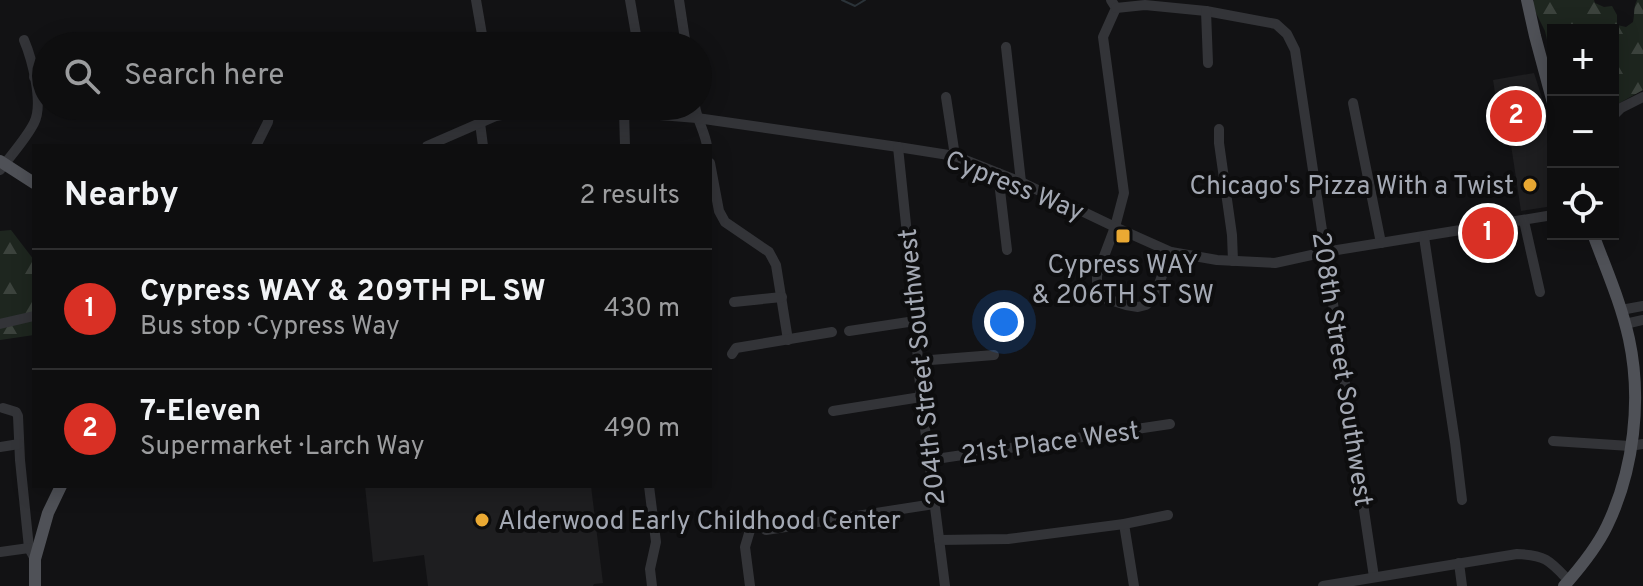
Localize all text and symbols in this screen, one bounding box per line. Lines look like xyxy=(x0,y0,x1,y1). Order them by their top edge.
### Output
map controls xyxy=(1547,24,1619,240)
button: + xyxy=(1547,24,1619,96)
search box xyxy=(32,32,712,120)
icon: search xyxy=(60,54,104,98)
text: Search here xyxy=(124,58,284,95)
pin: 2 xyxy=(1490,86,1542,146)
button: − xyxy=(1547,96,1619,168)
street label: Cypress Way xyxy=(940,145,1088,230)
button: locate xyxy=(1547,168,1619,240)
place label: Chicago's Pizza With a Twist xyxy=(1189,171,1514,204)
text: Nearby xyxy=(64,175,179,218)
marker: Chicago's Pizza With a Twist xyxy=(1521,176,1539,194)
text: 2 results xyxy=(580,180,680,213)
pin: 1 xyxy=(1462,203,1514,263)
street label: 204th Street Southwest xyxy=(893,227,954,507)
marker: Cypress WAY & 206TH ST SW xyxy=(1114,227,1132,245)
street label: 208th Street Southwest xyxy=(1303,230,1379,509)
place label: Cypress WAY & 206TH ST SW xyxy=(1032,250,1214,313)
text: Cypress WAY & 209TH PL SW xyxy=(140,274,546,311)
text: 1 xyxy=(85,293,95,326)
text: 430 m xyxy=(604,293,680,326)
your location xyxy=(984,302,1024,342)
text: Bus stop · Cypress Way xyxy=(140,311,400,344)
text: 7-Eleven xyxy=(140,394,261,431)
text: 2 xyxy=(82,413,98,446)
text: 490 m xyxy=(604,413,680,446)
street label: 21st Place West xyxy=(959,416,1142,473)
text: Supermarket · Larch Way xyxy=(140,431,425,464)
place label: Alderwood Early Childhood Center xyxy=(498,506,901,539)
marker: Alderwood Early Childhood Center xyxy=(473,511,491,529)

